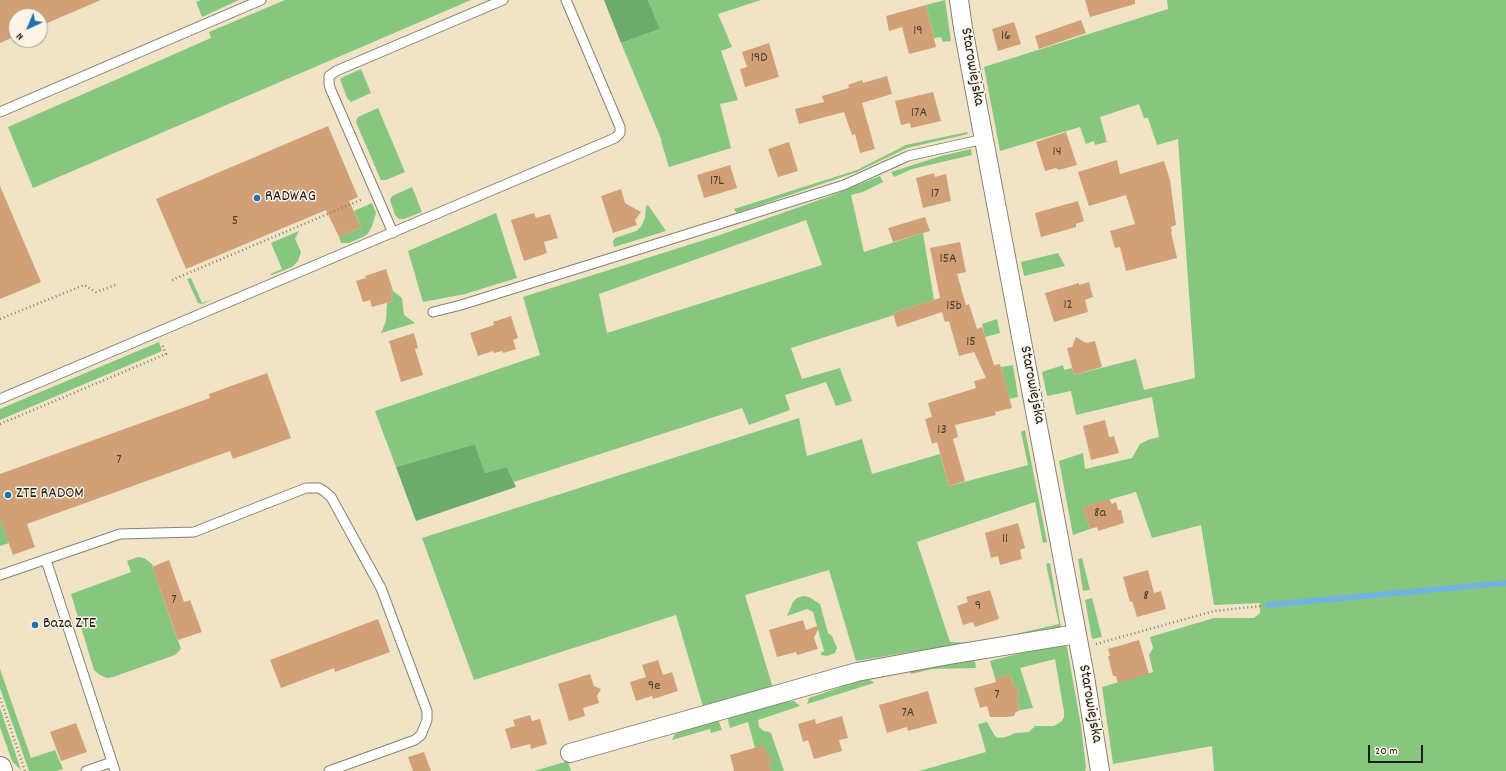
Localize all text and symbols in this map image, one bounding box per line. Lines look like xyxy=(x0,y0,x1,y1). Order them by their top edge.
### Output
north arrow xyxy=(8,8,48,48)
house number: 19 xyxy=(913,24,923,40)
street label: Starowiejska xyxy=(955,27,987,107)
text: N xyxy=(13,28,28,44)
house number: 16 xyxy=(1001,29,1011,45)
house number: 19D xyxy=(751,51,767,67)
house number: 17A xyxy=(911,106,927,122)
house number: 14 xyxy=(1053,145,1061,161)
house number: 17L xyxy=(710,174,724,190)
house number: 17 xyxy=(931,187,939,203)
place label: RADWAG xyxy=(265,188,316,208)
marker: RADWAG xyxy=(252,193,262,203)
house number: 5 xyxy=(232,214,238,230)
house number: 15A xyxy=(939,252,957,268)
house number: 12 xyxy=(1063,298,1073,314)
house number: 15b xyxy=(946,299,962,315)
house number: 15 xyxy=(966,335,976,351)
street label: Starowiejska xyxy=(1014,345,1048,425)
house number: 13 xyxy=(937,423,947,439)
house number: 7 xyxy=(116,453,122,469)
place label: ZTE RADOM xyxy=(16,485,84,505)
marker: ZTE RADOM xyxy=(3,490,13,500)
house number: 8a xyxy=(1094,506,1106,522)
house number: 11 xyxy=(1002,532,1008,548)
house number: 8 xyxy=(1143,589,1149,605)
house number: 7 xyxy=(171,593,177,609)
house number: 9 xyxy=(975,599,981,615)
place label: Baza ZTE xyxy=(43,615,96,635)
marker: Baza ZTE xyxy=(30,620,40,630)
street label: Starowiejska xyxy=(1073,664,1105,744)
house number: 9e xyxy=(648,679,660,695)
house number: 7 xyxy=(994,688,1000,704)
house number: 7A xyxy=(901,706,915,722)
scale bar xyxy=(1370,737,1425,763)
text: 20 m xyxy=(1375,743,1398,760)

